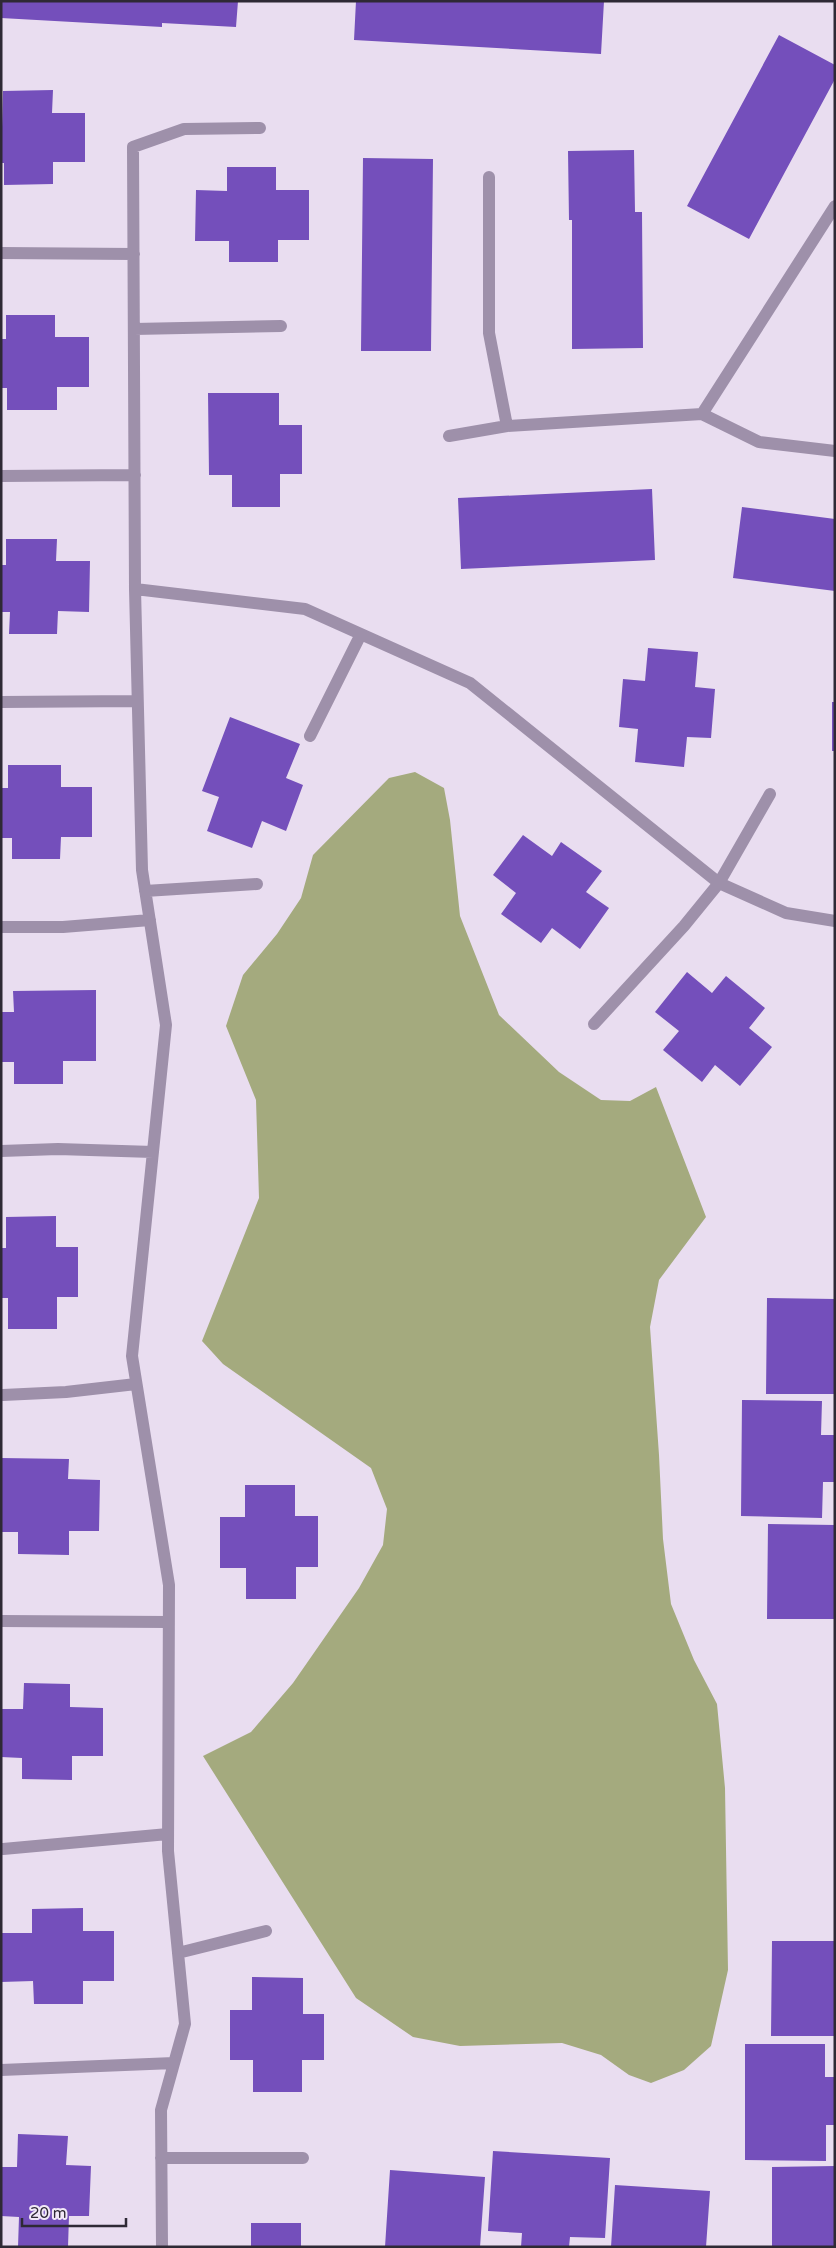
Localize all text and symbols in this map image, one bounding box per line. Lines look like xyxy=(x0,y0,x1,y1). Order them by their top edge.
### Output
scale bar xyxy=(22,2196,126,2228)
text: 20 m xyxy=(30,2204,67,2222)

